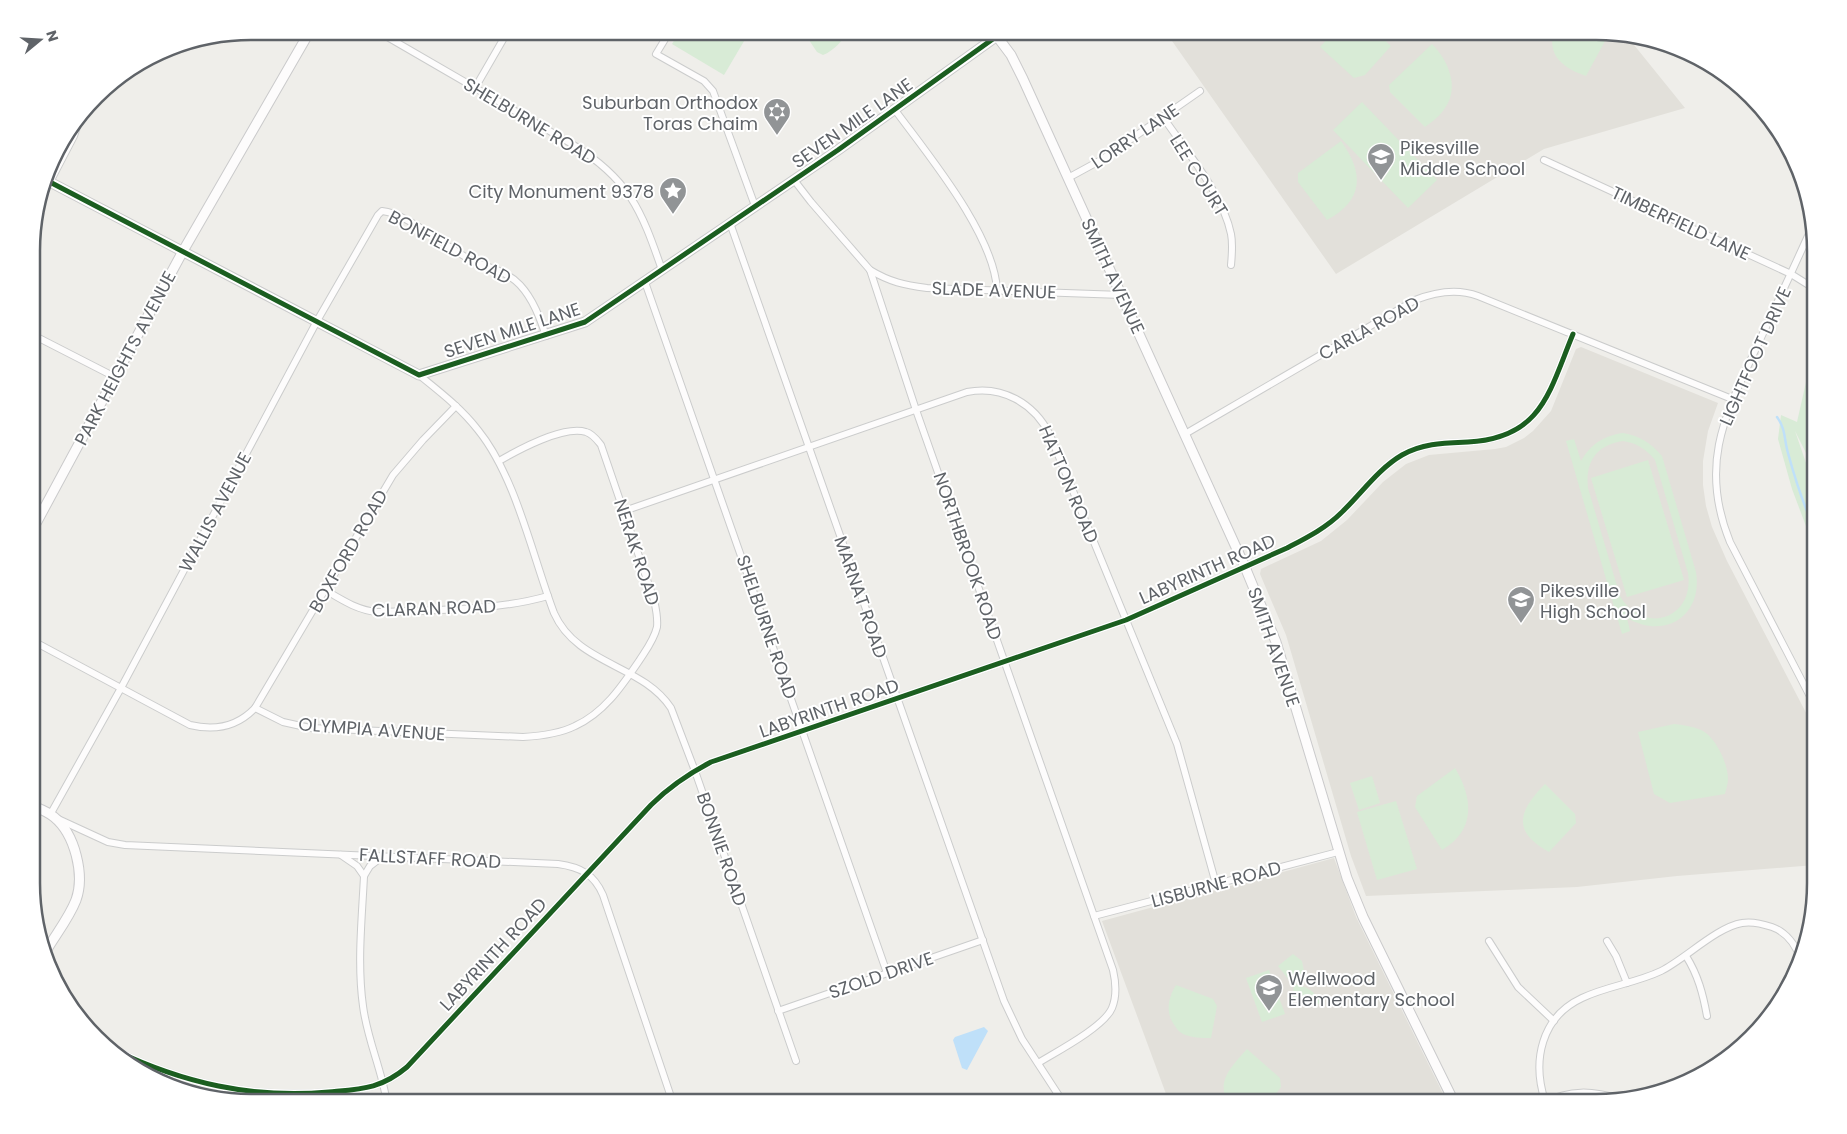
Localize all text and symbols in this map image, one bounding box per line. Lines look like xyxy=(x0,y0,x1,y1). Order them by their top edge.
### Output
north arrow xyxy=(15,15,65,65)
text: N xyxy=(41,28,64,44)
street label: SHELBURNE ROAD xyxy=(459,71,601,171)
street label: SEVEN MILE LANE xyxy=(787,72,917,174)
place label: Suburban Orthodox Toras Chaim xyxy=(582,90,758,136)
synagogue icon: Suburban Orthodox Toras Chaim xyxy=(762,97,792,136)
street label: LORRY LANE xyxy=(1086,97,1184,175)
street label: LEE COURT xyxy=(1164,129,1234,221)
place label: Pikesville Middle School xyxy=(1400,135,1525,181)
school or university icon: Pikesville Middle School xyxy=(1366,142,1396,181)
place icon: City Monument 9378 xyxy=(658,176,688,215)
place label: City Monument 9378 xyxy=(468,179,654,204)
street label: TIMBERFIELD LANE xyxy=(1607,180,1755,266)
street label: BONFIELD ROAD xyxy=(384,204,516,290)
street label: SMITH AVENUE xyxy=(1075,214,1151,338)
street label: PARK HEIGHTS AVENUE xyxy=(68,266,182,450)
street label: SLADE AVENUE xyxy=(931,275,1057,305)
street label: LIGHTFOOT DRIVE xyxy=(1713,282,1797,430)
street label: CARLA ROAD xyxy=(1314,290,1424,366)
street label: SEVEN MILE LANE xyxy=(441,296,583,364)
street label: HATTON ROAD xyxy=(1033,421,1105,547)
street label: WALLIS AVENUE xyxy=(173,448,257,576)
street label: NORTHBROOK ROAD xyxy=(928,469,1008,643)
street label: BOXFORD ROAD xyxy=(303,485,393,617)
street label: NERAK ROAD xyxy=(608,496,666,608)
street label: LABYRINTH ROAD xyxy=(1135,528,1279,610)
street label: MARNAT ROAD xyxy=(828,532,894,662)
street label: SHELBURNE ROAD xyxy=(731,552,803,702)
place label: Pikesville High School xyxy=(1540,578,1646,624)
street label: SMITH AVENUE xyxy=(1242,584,1306,710)
school or university icon: Pikesville High School xyxy=(1506,585,1536,624)
street label: CLARAN ROAD xyxy=(371,593,497,623)
street label: LABYRINTH ROAD xyxy=(756,672,902,744)
street label: OLYMPIA AVENUE xyxy=(298,711,446,747)
street label: BONNIE ROAD xyxy=(691,789,753,909)
street label: FALLSTAFF ROAD xyxy=(358,842,502,874)
street label: LISBURNE ROAD xyxy=(1148,855,1284,913)
street label: LABYRINTH ROAD xyxy=(434,892,552,1016)
street label: SZOLD DRIVE xyxy=(825,945,937,1005)
place label: Wellwood Elementary School xyxy=(1288,966,1455,1012)
school or university icon: Wellwood Elementary School xyxy=(1254,973,1284,1012)

